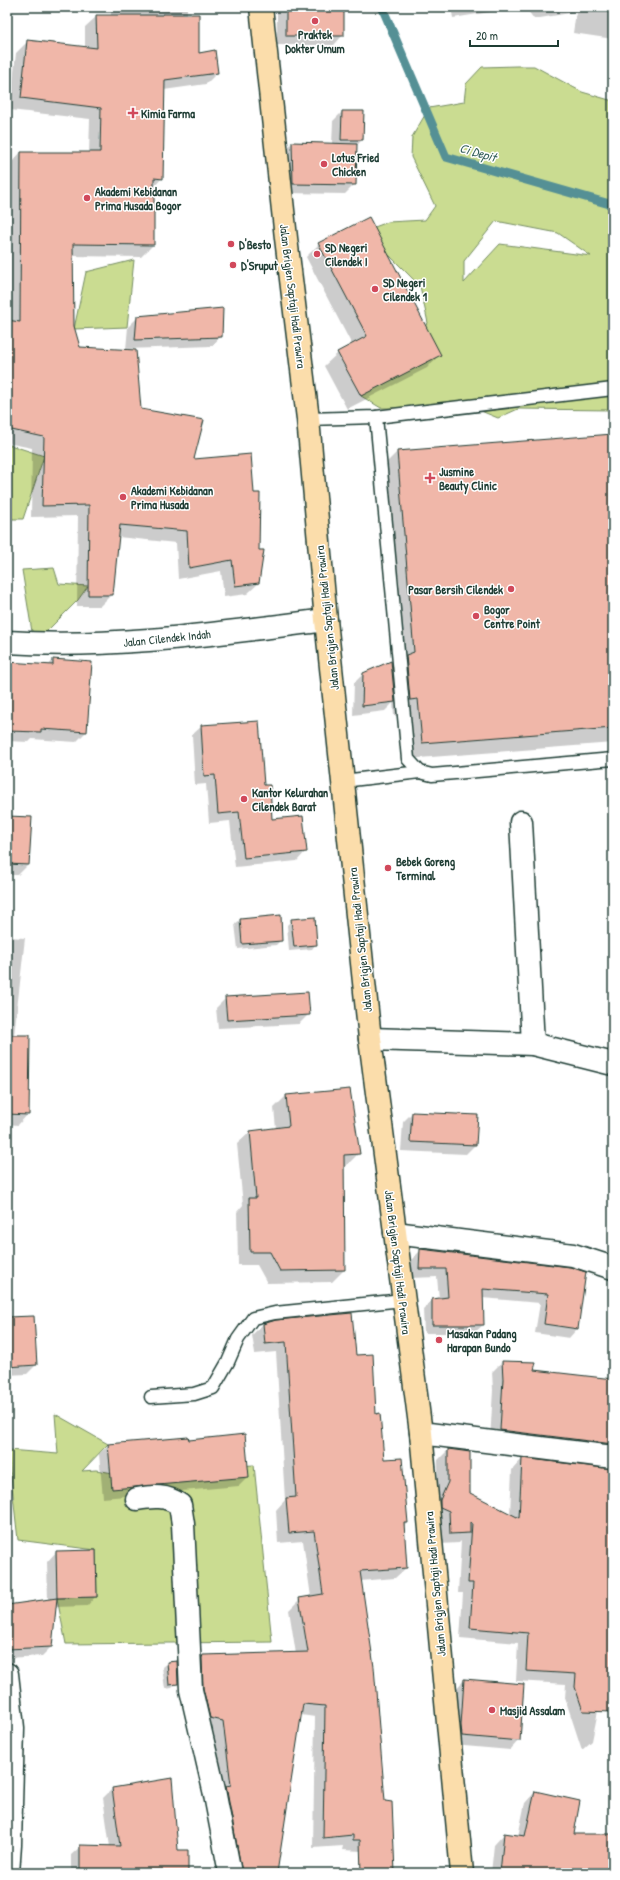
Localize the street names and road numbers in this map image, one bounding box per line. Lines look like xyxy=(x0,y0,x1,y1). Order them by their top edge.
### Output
street label: Jalan Brigjen Saptaji Hadi Prawira xyxy=(276,223,310,369)
street label: Jalan Brigjen Saptaji Hadi Prawira xyxy=(311,545,343,691)
street label: Jalan Cilendek Indah xyxy=(122,625,212,651)
street label: Jalan Brigjen Saptaji Hadi Prawira xyxy=(344,867,376,1013)
street label: Jalan Brigjen Saptaji Hadi Prawira xyxy=(381,1189,415,1335)
street label: Jalan Brigjen Saptaji Hadi Prawira xyxy=(420,1511,450,1657)

